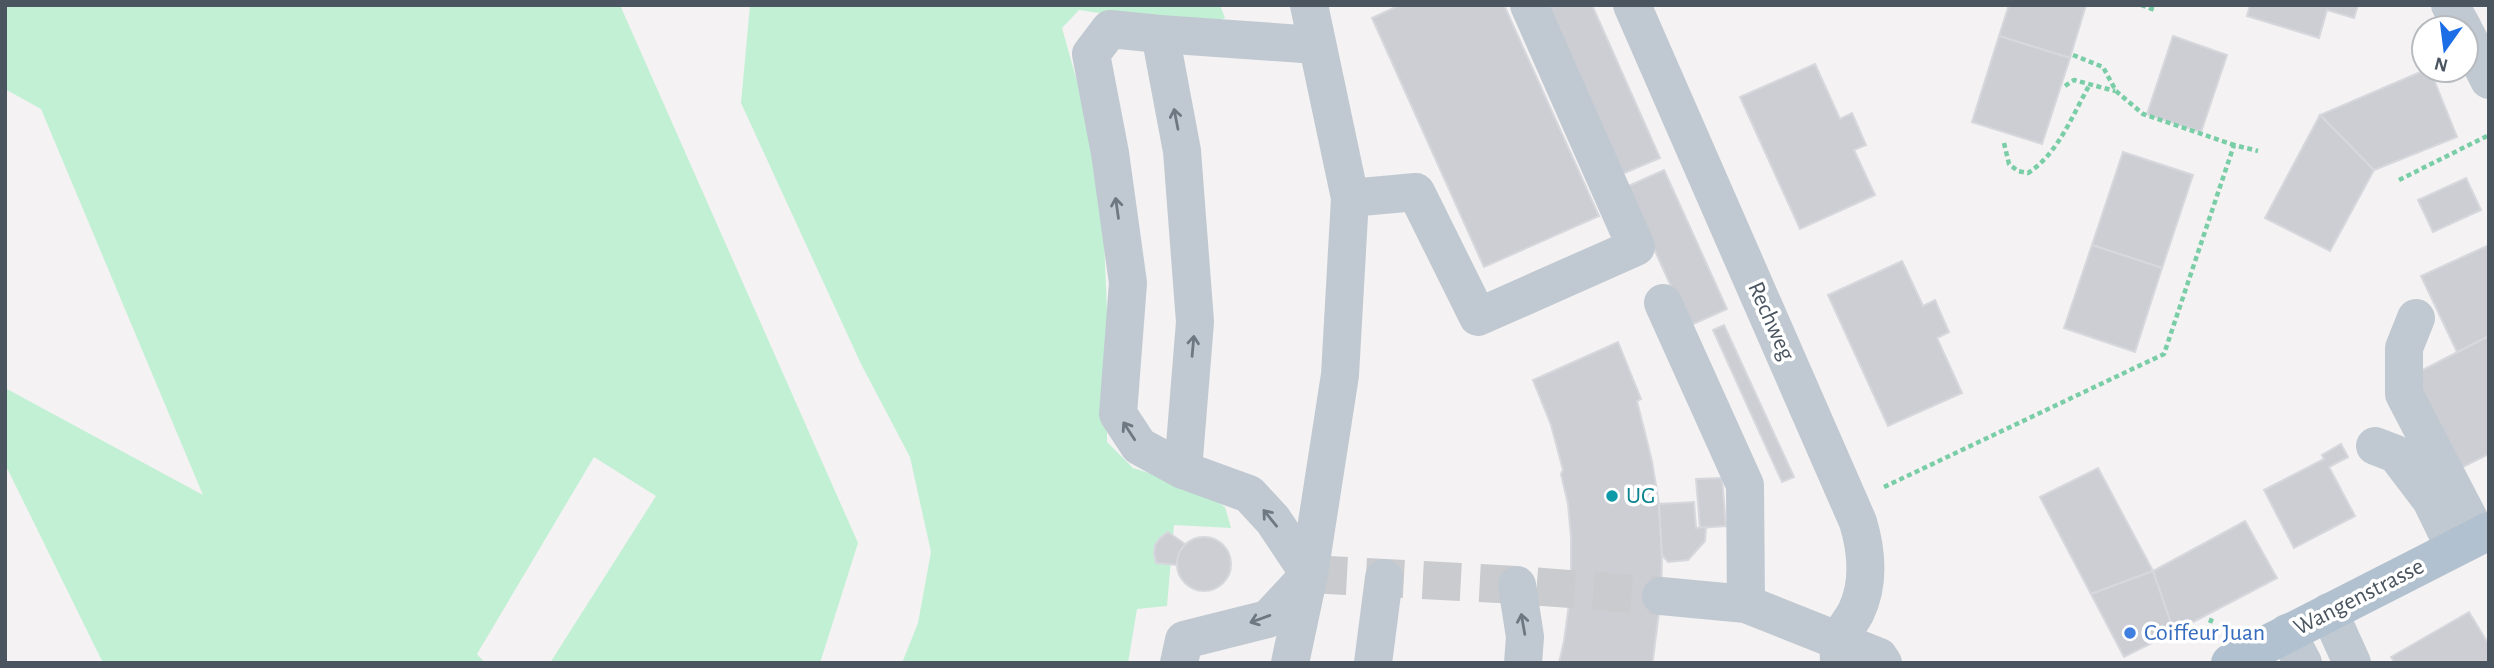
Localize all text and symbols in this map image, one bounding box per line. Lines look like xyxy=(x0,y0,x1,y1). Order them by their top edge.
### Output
north arrow xyxy=(2410,14,2480,84)
text: N xyxy=(2433,53,2450,75)
one-way arrow xyxy=(1169,108,1182,131)
one-way arrow xyxy=(1111,197,1124,219)
street label: Rechweg xyxy=(1743,278,1799,364)
one-way arrow xyxy=(1187,335,1200,357)
one-way arrow xyxy=(1122,422,1136,441)
place label: UG xyxy=(1626,484,1655,508)
marker: UG xyxy=(1604,488,1620,504)
one-way arrow xyxy=(1262,510,1278,528)
street label: Wangenstrasse xyxy=(2290,554,2428,640)
one-way arrow xyxy=(1516,613,1529,636)
one-way arrow xyxy=(1250,614,1272,626)
place label: Coiffeur Juan xyxy=(2144,621,2265,645)
marker: Coiffeur Juan xyxy=(2122,625,2138,641)

